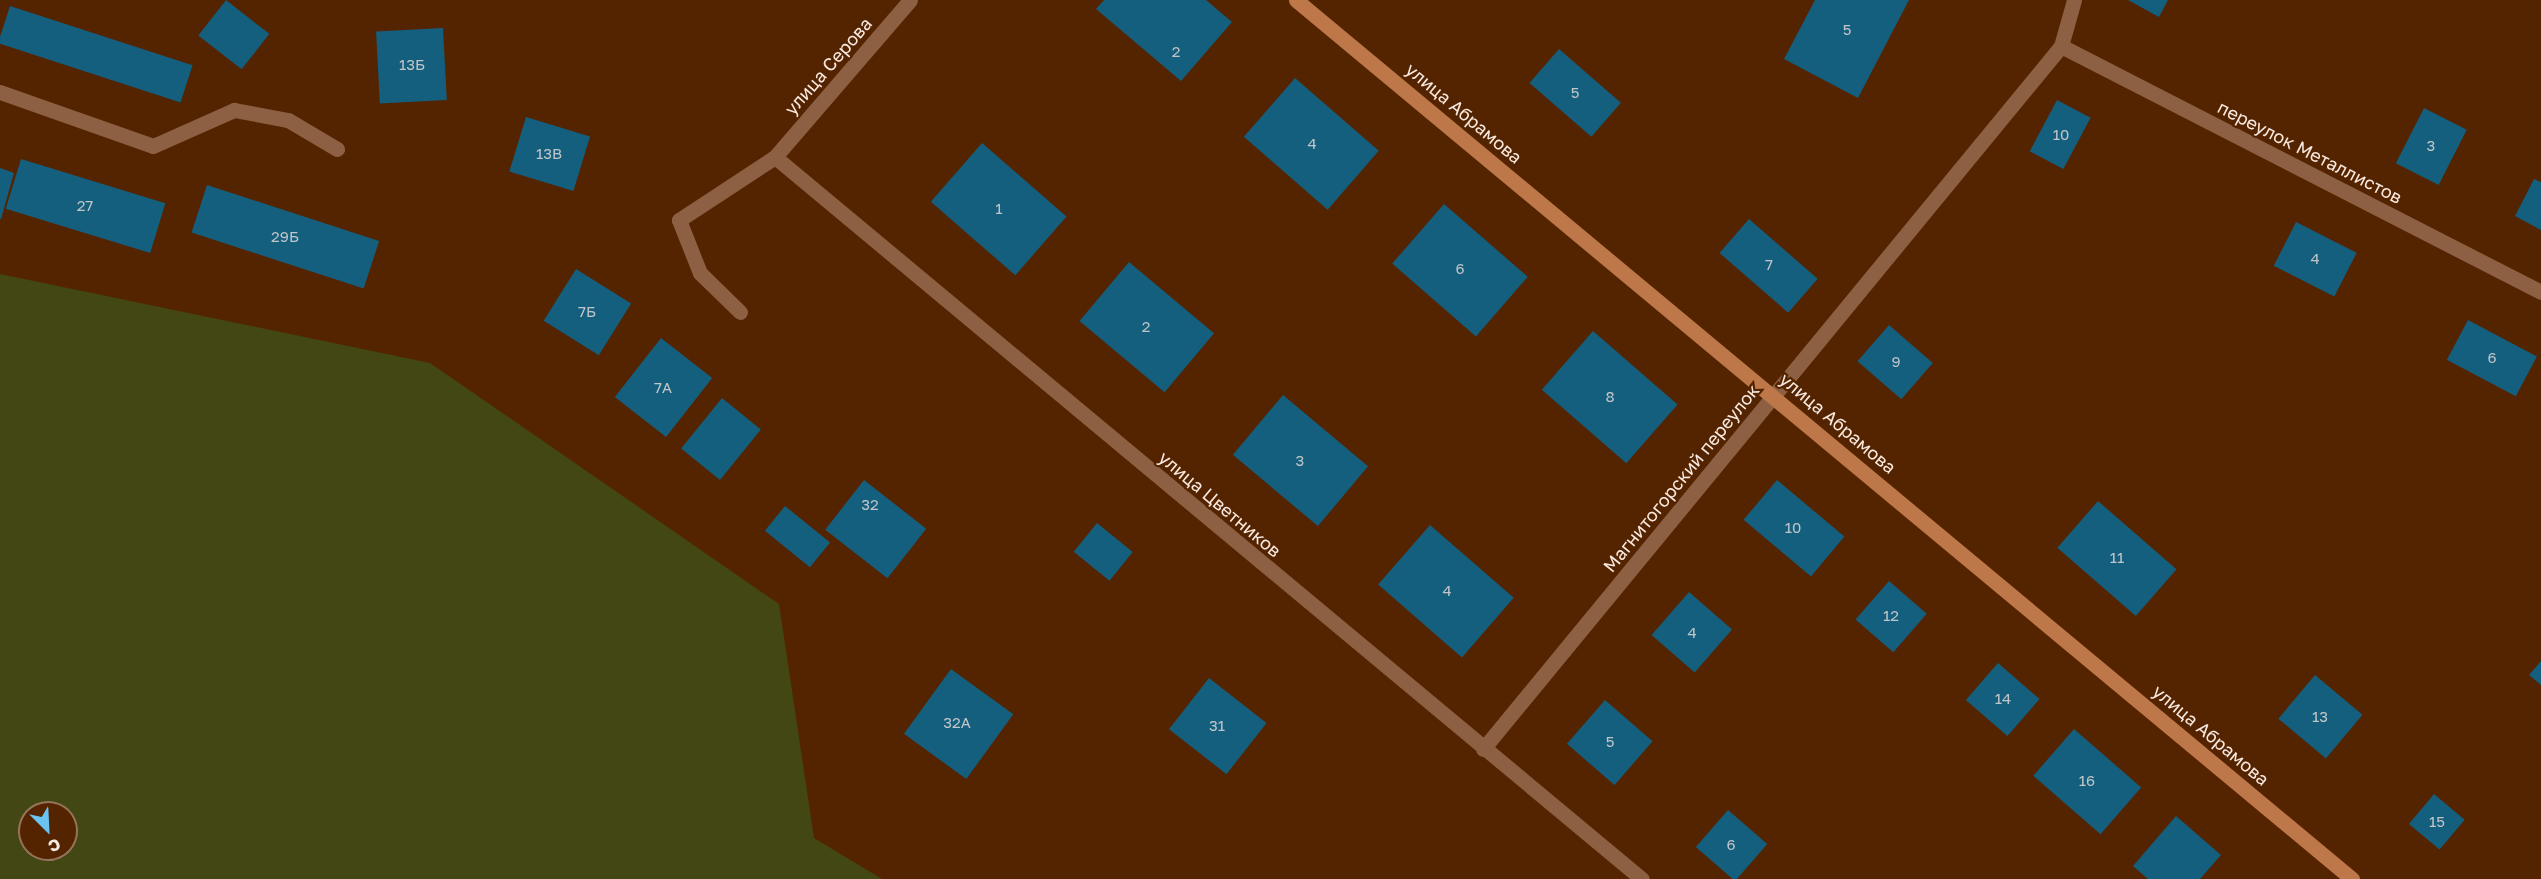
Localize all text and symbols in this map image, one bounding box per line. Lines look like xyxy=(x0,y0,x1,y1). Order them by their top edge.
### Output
street label: улица Серова xyxy=(780,13,876,119)
house number: 5 xyxy=(1843,21,1851,39)
house number: 2 xyxy=(1172,43,1180,61)
house number: 13Б xyxy=(399,56,425,74)
street label: улица Абрамова xyxy=(1401,58,1527,168)
house number: 5 xyxy=(1571,84,1579,102)
street label: переулок Металлистов xyxy=(2214,96,2406,208)
house number: 10 xyxy=(2053,126,2069,144)
house number: 4 xyxy=(1307,135,1317,153)
house number: 3 xyxy=(2427,137,2435,155)
house number: 13В xyxy=(536,145,562,163)
house number: 27 xyxy=(77,197,93,215)
house number: 1 xyxy=(995,200,1003,218)
house number: 29Б xyxy=(271,228,299,246)
house number: 4 xyxy=(2310,250,2320,268)
house number: 7 xyxy=(1765,256,1773,274)
house number: 6 xyxy=(1455,260,1465,278)
house number: 7Б xyxy=(578,303,596,321)
house number: 2 xyxy=(1142,318,1150,336)
house number: 6 xyxy=(2487,349,2497,367)
house number: 9 xyxy=(1891,353,1901,371)
street label: улица Абрамова xyxy=(1775,368,1901,478)
house number: 7А xyxy=(654,379,672,397)
street label: Магнитогорский переулок xyxy=(1598,380,1764,576)
house number: 8 xyxy=(1605,388,1615,406)
street label: улица Цветников xyxy=(1154,446,1286,562)
house number: 3 xyxy=(1296,452,1304,470)
house number: 32 xyxy=(861,496,879,514)
house number: 10 xyxy=(1785,519,1801,537)
house number: 11 xyxy=(2110,549,2124,567)
house number: 4 xyxy=(1442,582,1452,600)
house number: 12 xyxy=(1883,607,1899,625)
house number: 4 xyxy=(1687,624,1697,642)
street label: улица Абрамова xyxy=(2148,680,2274,790)
house number: 14 xyxy=(1995,690,2011,708)
house number: 13 xyxy=(2312,708,2328,726)
house number: 32А xyxy=(943,714,971,732)
house number: 31 xyxy=(1209,717,1225,735)
house number: 5 xyxy=(1606,733,1614,751)
house number: 16 xyxy=(2079,772,2095,790)
north arrow xyxy=(18,801,78,861)
house number: 15 xyxy=(2429,813,2445,831)
text: С xyxy=(45,834,64,857)
house number: 6 xyxy=(1726,836,1736,854)

